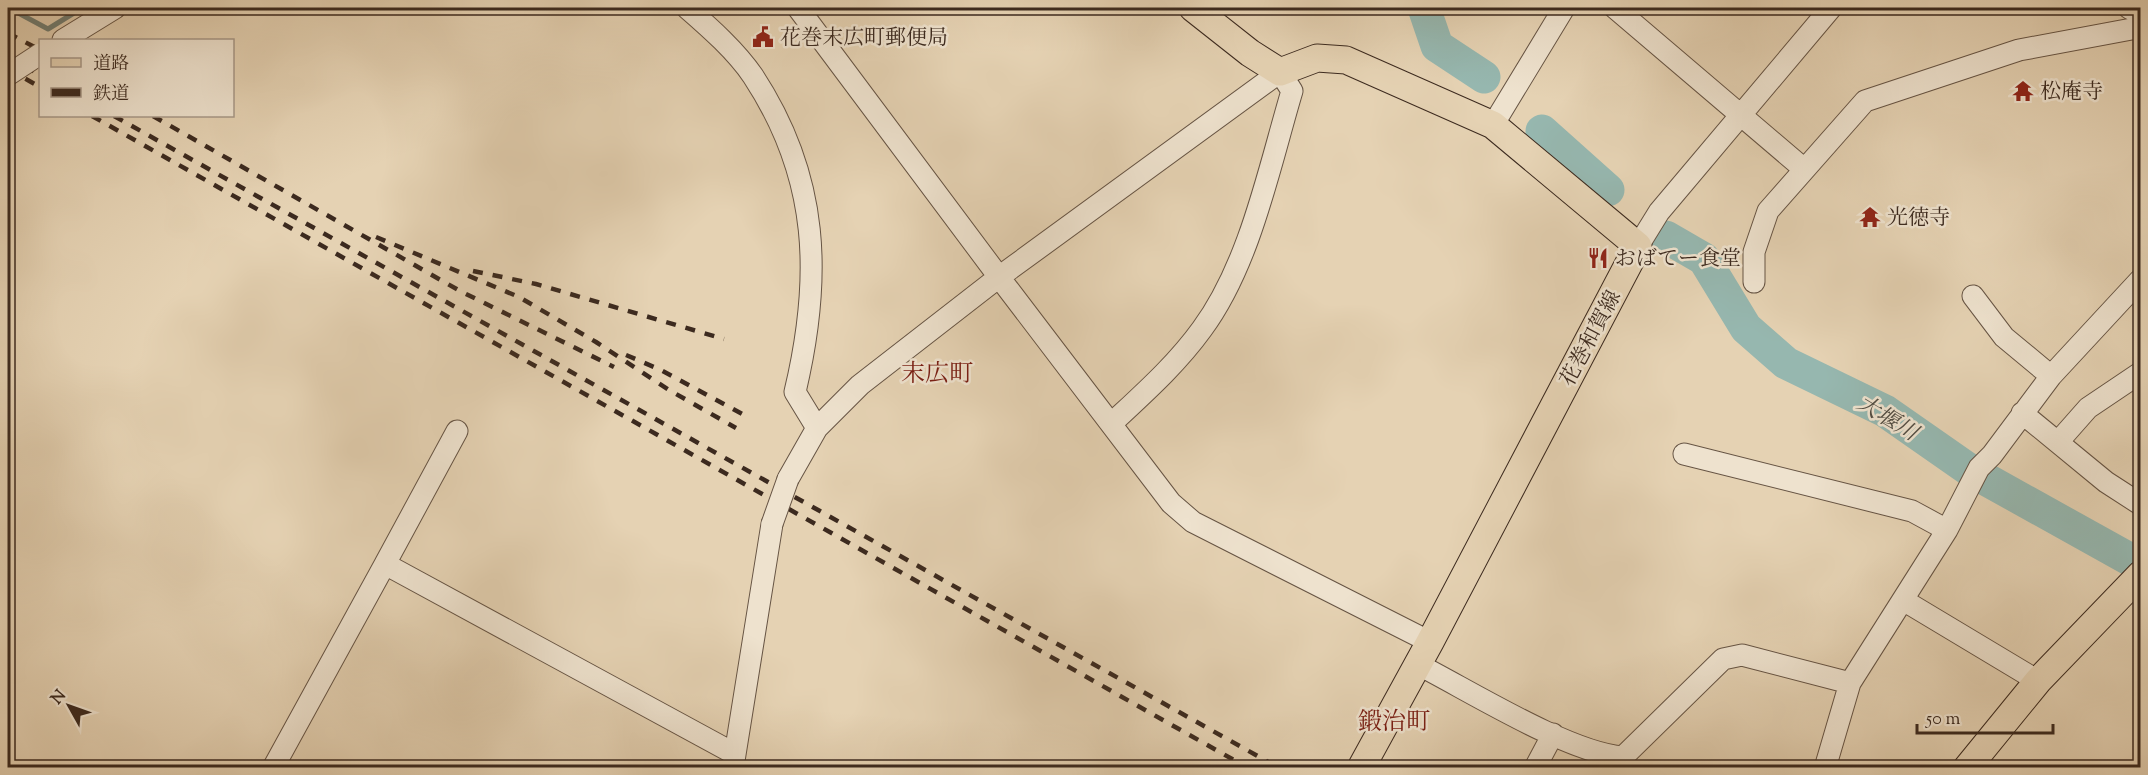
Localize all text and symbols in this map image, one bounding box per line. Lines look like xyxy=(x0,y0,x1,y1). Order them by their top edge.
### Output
place label: 花巻末広町郵便局 xyxy=(780,24,948,54)
public building icon: 花巻末広町郵便局 xyxy=(751,25,775,49)
legend xyxy=(39,39,234,117)
text: 道路 xyxy=(93,52,129,78)
place label: 松庵寺 xyxy=(2040,78,2103,108)
temple icon: 松庵寺 xyxy=(2011,79,2035,103)
text: 鉄道 xyxy=(93,82,129,108)
place label: 光徳寺 xyxy=(1887,204,1950,234)
temple icon: 光徳寺 xyxy=(1858,205,1882,229)
place label: おばてー食堂 xyxy=(1615,245,1741,275)
restaurant icon: おばてー食堂 xyxy=(1586,246,1610,270)
street label: 花巻和賀線 xyxy=(1554,286,1630,392)
district label: 末広町 xyxy=(901,358,973,392)
water label: 大堰川 xyxy=(1850,389,1925,451)
north arrow xyxy=(39,676,99,736)
text: N xyxy=(47,686,72,710)
scale bar xyxy=(1917,697,2054,735)
district label: 鍛治町 xyxy=(1358,706,1430,740)
text: 50 m xyxy=(1925,707,1961,733)

